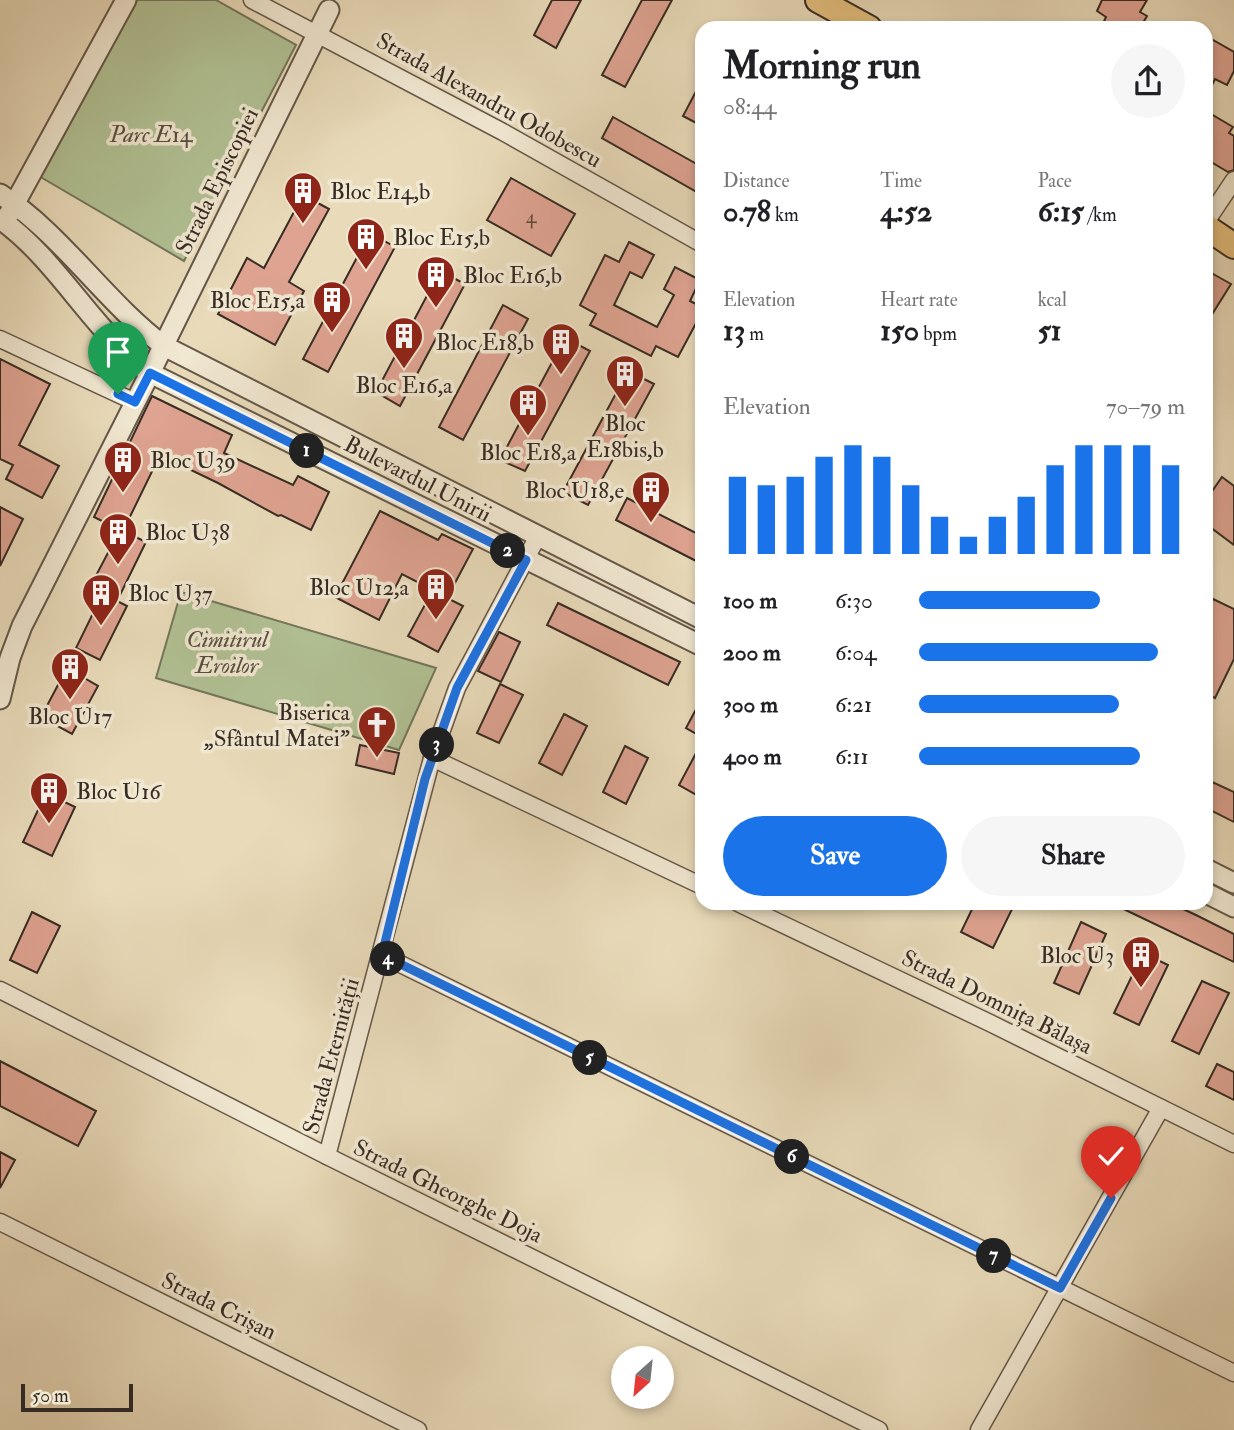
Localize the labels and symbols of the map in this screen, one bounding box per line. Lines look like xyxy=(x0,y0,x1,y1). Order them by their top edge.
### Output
street label: Strada Alexandru Odobescu xyxy=(371,26,607,174)
street label: Strada Episcopiei xyxy=(169,103,266,259)
park label: Parc E14 xyxy=(109,120,194,149)
building icon: Bloc E14,b xyxy=(282,170,324,225)
place label: Bloc E14,b xyxy=(330,177,430,206)
house number: 4 xyxy=(526,205,537,229)
building icon: Bloc E15,b xyxy=(345,216,387,271)
place label: Bloc E15,b xyxy=(393,223,490,252)
building icon: Bloc E16,b xyxy=(415,254,457,309)
place label: Bloc E16,b xyxy=(463,261,562,290)
building icon: Bloc E15,a xyxy=(311,279,353,334)
place label: Bloc E15,a xyxy=(210,286,306,315)
building icon: Bloc E16,a xyxy=(383,315,425,370)
building icon: Bloc E18,b xyxy=(540,321,582,376)
pin xyxy=(88,322,148,394)
place label: Bloc E18,b xyxy=(436,328,534,357)
building icon: Bloc E18bis,b xyxy=(604,353,646,408)
place label: Bloc E16,a xyxy=(355,371,453,400)
building icon: Bloc E18,a xyxy=(507,382,549,437)
place label: Bloc E18bis,b xyxy=(586,409,664,464)
street label: Bulevardul Unirii xyxy=(339,429,497,529)
pin: 1 xyxy=(290,434,324,468)
place label: Bloc E18,a xyxy=(480,438,577,467)
building icon: Bloc U39 xyxy=(102,439,144,494)
place label: Bloc U39 xyxy=(150,446,236,475)
building icon: Bloc U18,e xyxy=(630,469,672,524)
place label: Bloc U18,e xyxy=(525,476,624,505)
building icon: Bloc U38 xyxy=(97,511,139,566)
place label: Bloc U38 xyxy=(145,518,230,547)
pin: 2 xyxy=(490,534,526,568)
building icon: Bloc U12,a xyxy=(415,566,457,621)
building icon: Bloc U37 xyxy=(80,572,122,627)
place label: Bloc U12,a xyxy=(309,573,410,602)
place label: Bloc U37 xyxy=(128,579,213,608)
park label: Cimitirul Eroilor xyxy=(186,625,269,680)
building icon: Bloc U17 xyxy=(49,646,91,701)
place label: Biserica „Sfântul Matei" xyxy=(203,698,351,753)
place label: Bloc U17 xyxy=(28,702,112,731)
church icon: Biserica „Sfântul Matei" xyxy=(356,704,398,759)
pin: 3 xyxy=(420,728,454,762)
building icon: Bloc U16 xyxy=(28,770,70,825)
place label: Bloc U16 xyxy=(76,777,162,806)
building icon: Bloc U3 xyxy=(1120,934,1162,989)
place label: Bloc U3 xyxy=(1040,941,1114,970)
pin: 4 xyxy=(370,942,406,976)
street label: Strada Domnița Bălașa xyxy=(897,943,1098,1061)
street label: Strada Eternității xyxy=(296,975,366,1137)
pin: 5 xyxy=(572,1040,608,1076)
pin xyxy=(1081,1126,1141,1198)
street label: Strada Gheorghe Doja xyxy=(349,1133,548,1250)
pin: 6 xyxy=(774,1140,810,1174)
pin: 7 xyxy=(976,1238,1012,1274)
street label: Strada Crișan xyxy=(157,1266,281,1346)
north arrow xyxy=(611,1346,674,1409)
scale bar xyxy=(21,1381,133,1413)

